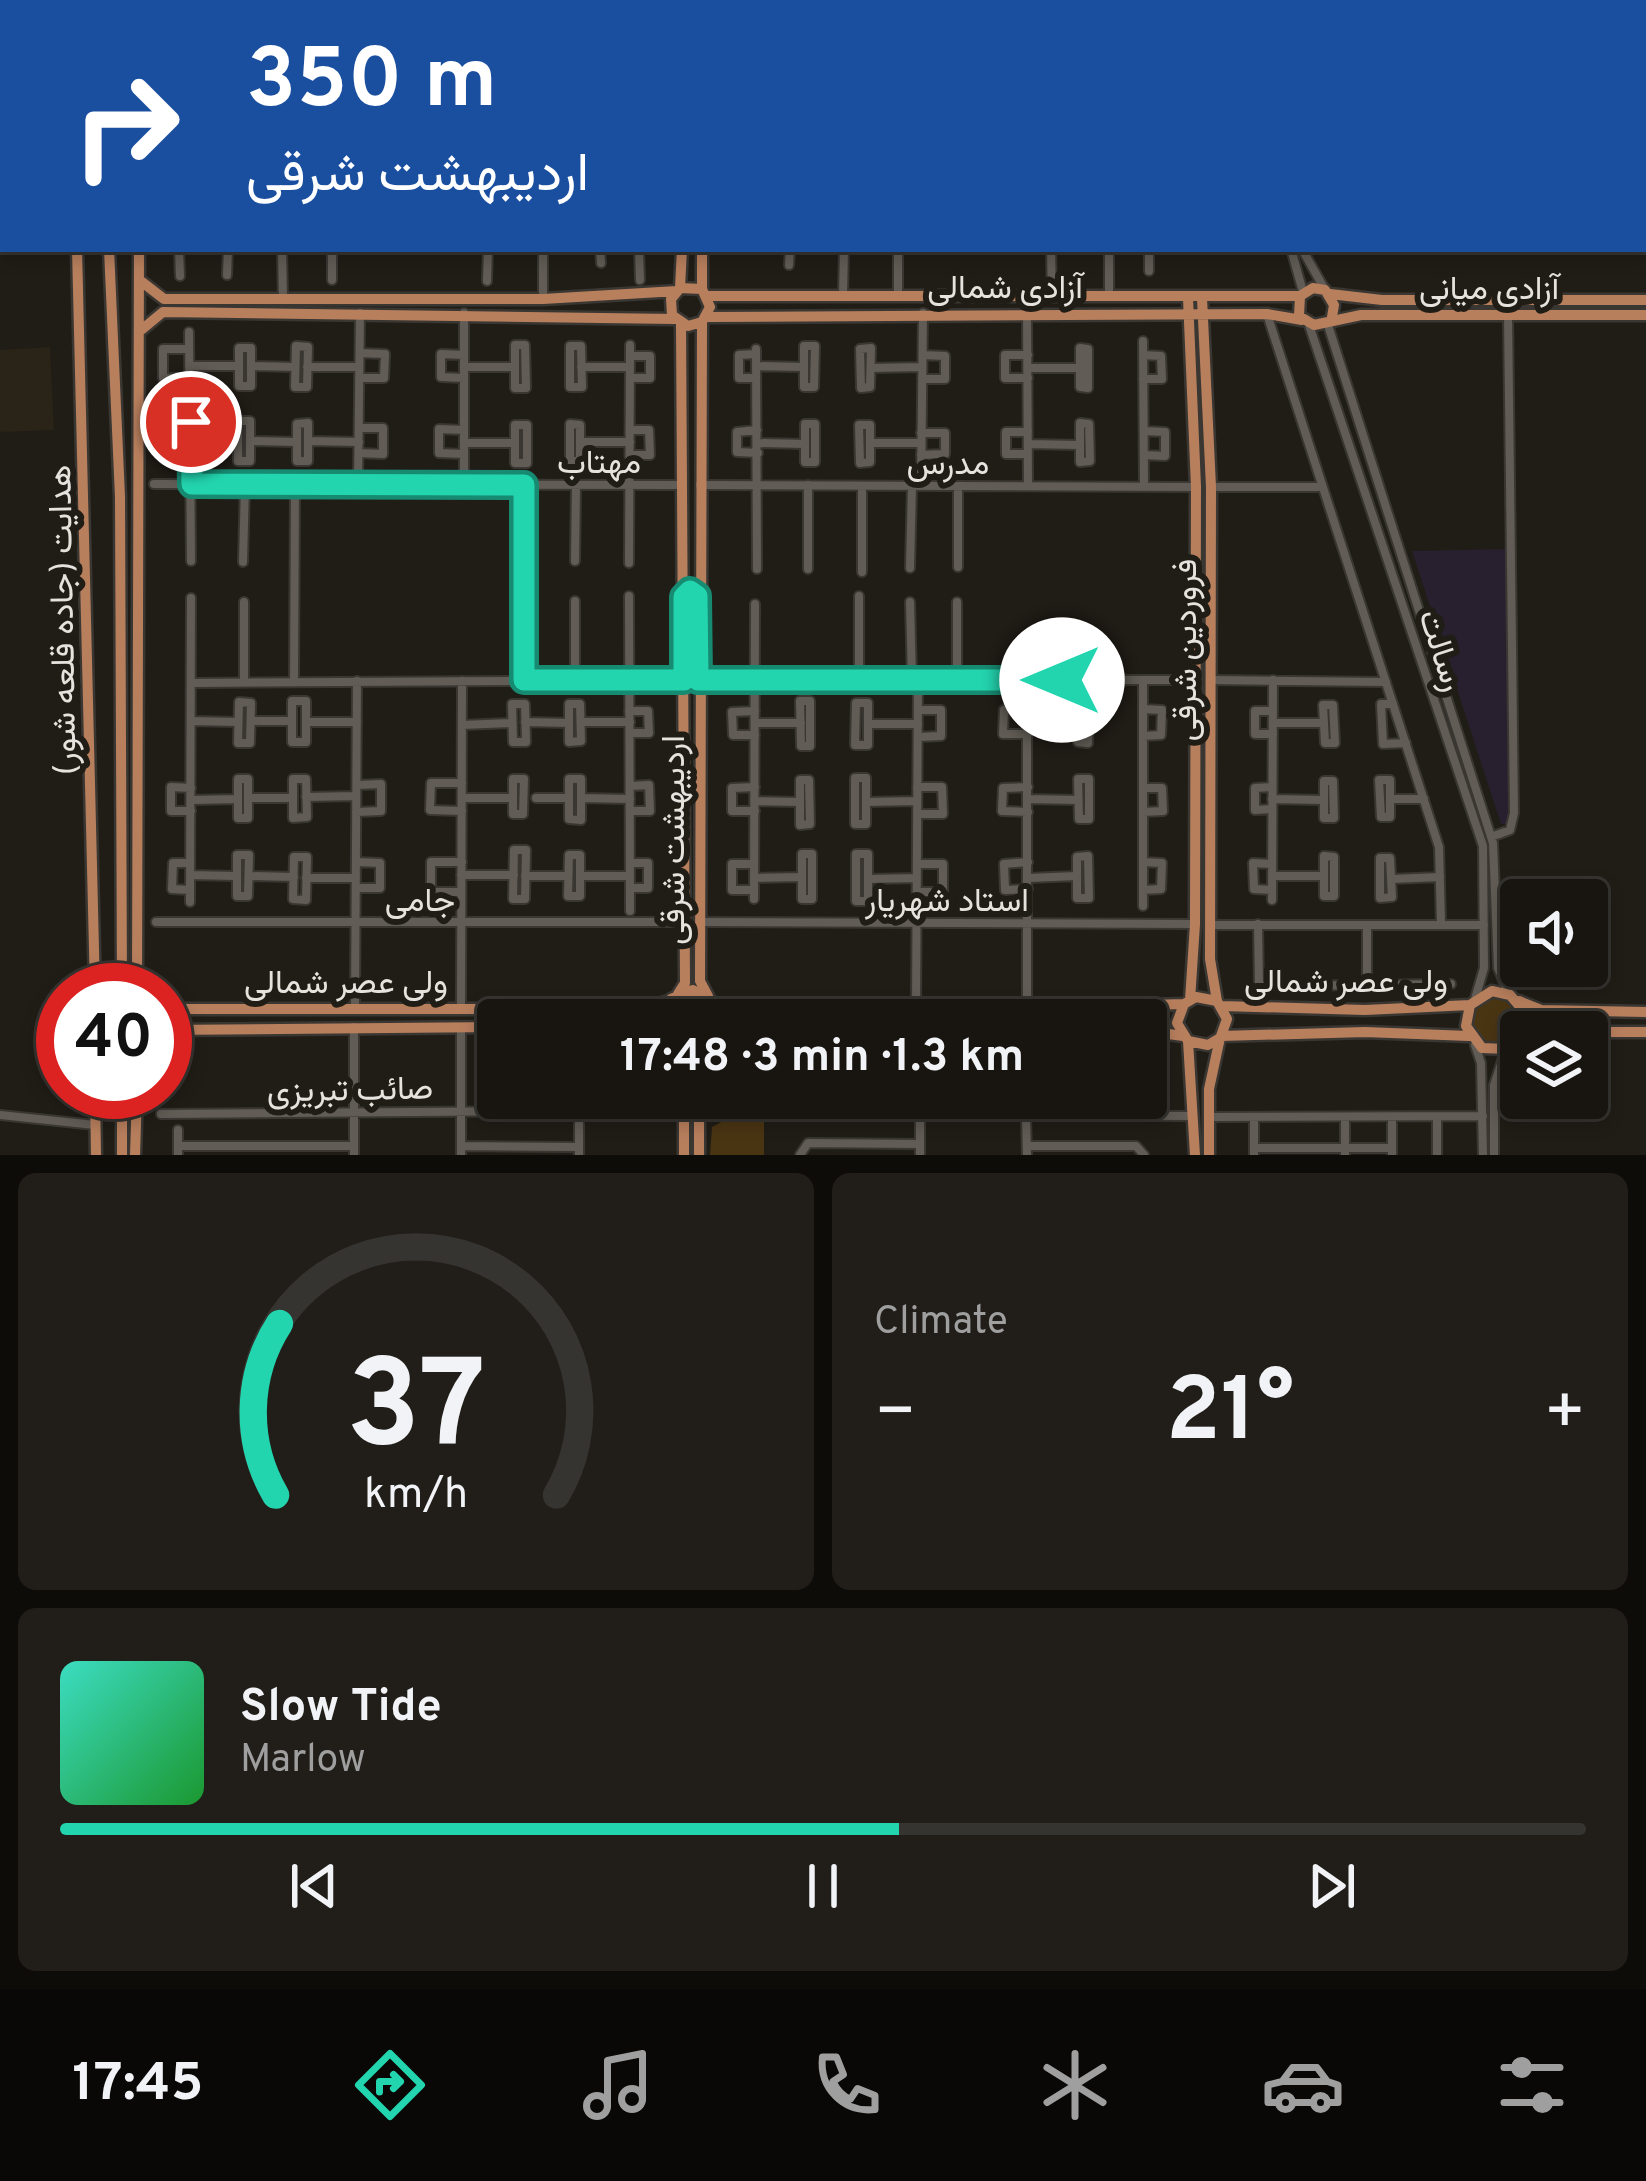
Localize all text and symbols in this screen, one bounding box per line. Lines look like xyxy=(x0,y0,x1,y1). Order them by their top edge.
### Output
text: 350 m xyxy=(246,31,497,137)
icon: right xyxy=(48,48,204,204)
text: اردیبهشت شرقی xyxy=(246,142,589,211)
street label: آزادی شمالی xyxy=(927,269,1085,311)
street label: آزادی میانی xyxy=(1419,270,1561,312)
pin xyxy=(140,371,242,473)
icon: arrive xyxy=(158,389,224,455)
street label: مهتاب xyxy=(557,444,641,486)
street label: مدرس xyxy=(907,445,989,487)
street label: هدایت (جاده قلعه شور) xyxy=(41,464,89,775)
street label: فروردین شرقی xyxy=(1167,559,1209,741)
street label: رسالت xyxy=(1406,605,1472,697)
position arrow xyxy=(999,617,1125,743)
street label: اردیبهشت شرقی xyxy=(655,735,697,945)
map controls xyxy=(1500,879,1608,1119)
button: sound xyxy=(1500,879,1608,987)
street label: جامی xyxy=(385,882,455,924)
street label: استاد شهریار xyxy=(864,882,1029,924)
speed limit sign: 40 xyxy=(36,963,192,1119)
street label: ولی عصر شمالی xyxy=(1244,963,1448,1005)
street label: ولی عصر شمالی xyxy=(244,964,448,1006)
button: layers xyxy=(1500,1011,1608,1119)
text: 17:48 · 3 min · 1.3 km xyxy=(620,1030,1024,1087)
street label: صائب تبریزی xyxy=(266,1070,434,1114)
text: Climate xyxy=(874,1299,1008,1348)
text: 37 xyxy=(346,1334,486,1492)
text: 21° xyxy=(1166,1359,1294,1472)
text: − xyxy=(874,1374,917,1457)
text: + xyxy=(1543,1374,1586,1457)
text: km/h xyxy=(364,1468,468,1522)
text: Slow Tide xyxy=(240,1680,442,1737)
text: Marlow xyxy=(240,1737,366,1786)
icon: previous xyxy=(281,1853,347,1919)
icon: pause xyxy=(790,1853,856,1919)
icon: next xyxy=(1299,1853,1365,1919)
icon: directions xyxy=(348,2043,432,2127)
icon: music xyxy=(576,2043,660,2127)
icon: phone xyxy=(805,2043,889,2127)
icon: climate xyxy=(1033,2043,1117,2127)
icon: car xyxy=(1261,2043,1345,2127)
icon: filters xyxy=(1490,2043,1574,2127)
text: 17:45 xyxy=(72,2051,204,2120)

